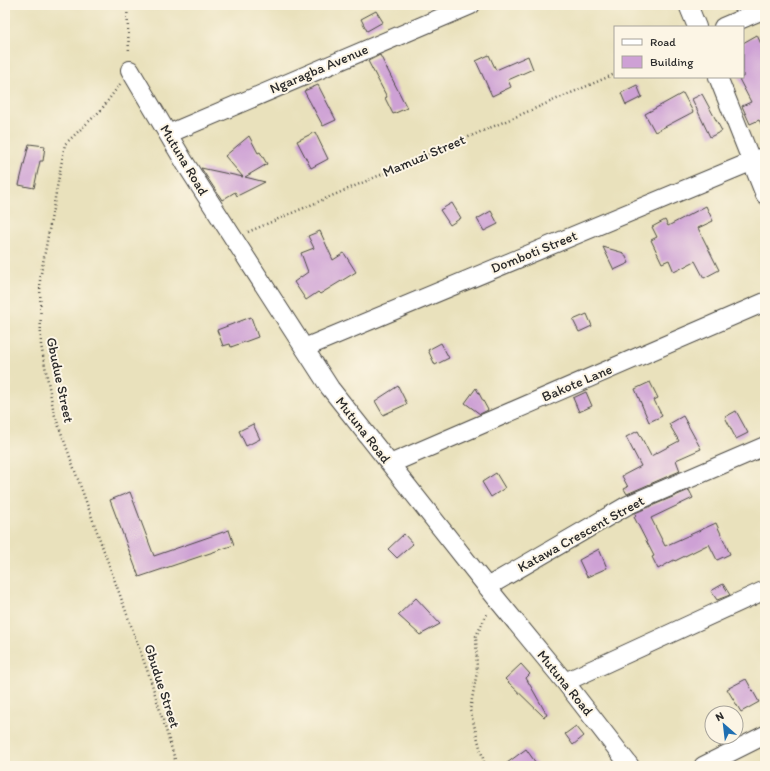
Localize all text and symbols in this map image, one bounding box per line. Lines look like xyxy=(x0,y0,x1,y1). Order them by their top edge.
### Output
legend xyxy=(614,26,744,78)
text: Road xyxy=(650,35,676,49)
street label: Ngaragba Avenue xyxy=(267,40,371,97)
text: Building xyxy=(650,55,694,69)
street label: Mutuna Road xyxy=(156,122,212,199)
street label: Mamuzi Street xyxy=(380,131,468,181)
street label: Domboti Street xyxy=(488,227,580,277)
street label: Gbudue Street xyxy=(43,336,77,424)
street label: Bakote Lane xyxy=(539,360,615,405)
street label: Mutuna Road xyxy=(332,393,394,467)
street label: Katawa Crescent Street xyxy=(515,492,647,576)
street label: Gbudue Street xyxy=(140,642,184,730)
street label: Mutuna Road xyxy=(533,647,597,720)
north arrow xyxy=(704,705,744,745)
text: N xyxy=(713,709,726,724)

